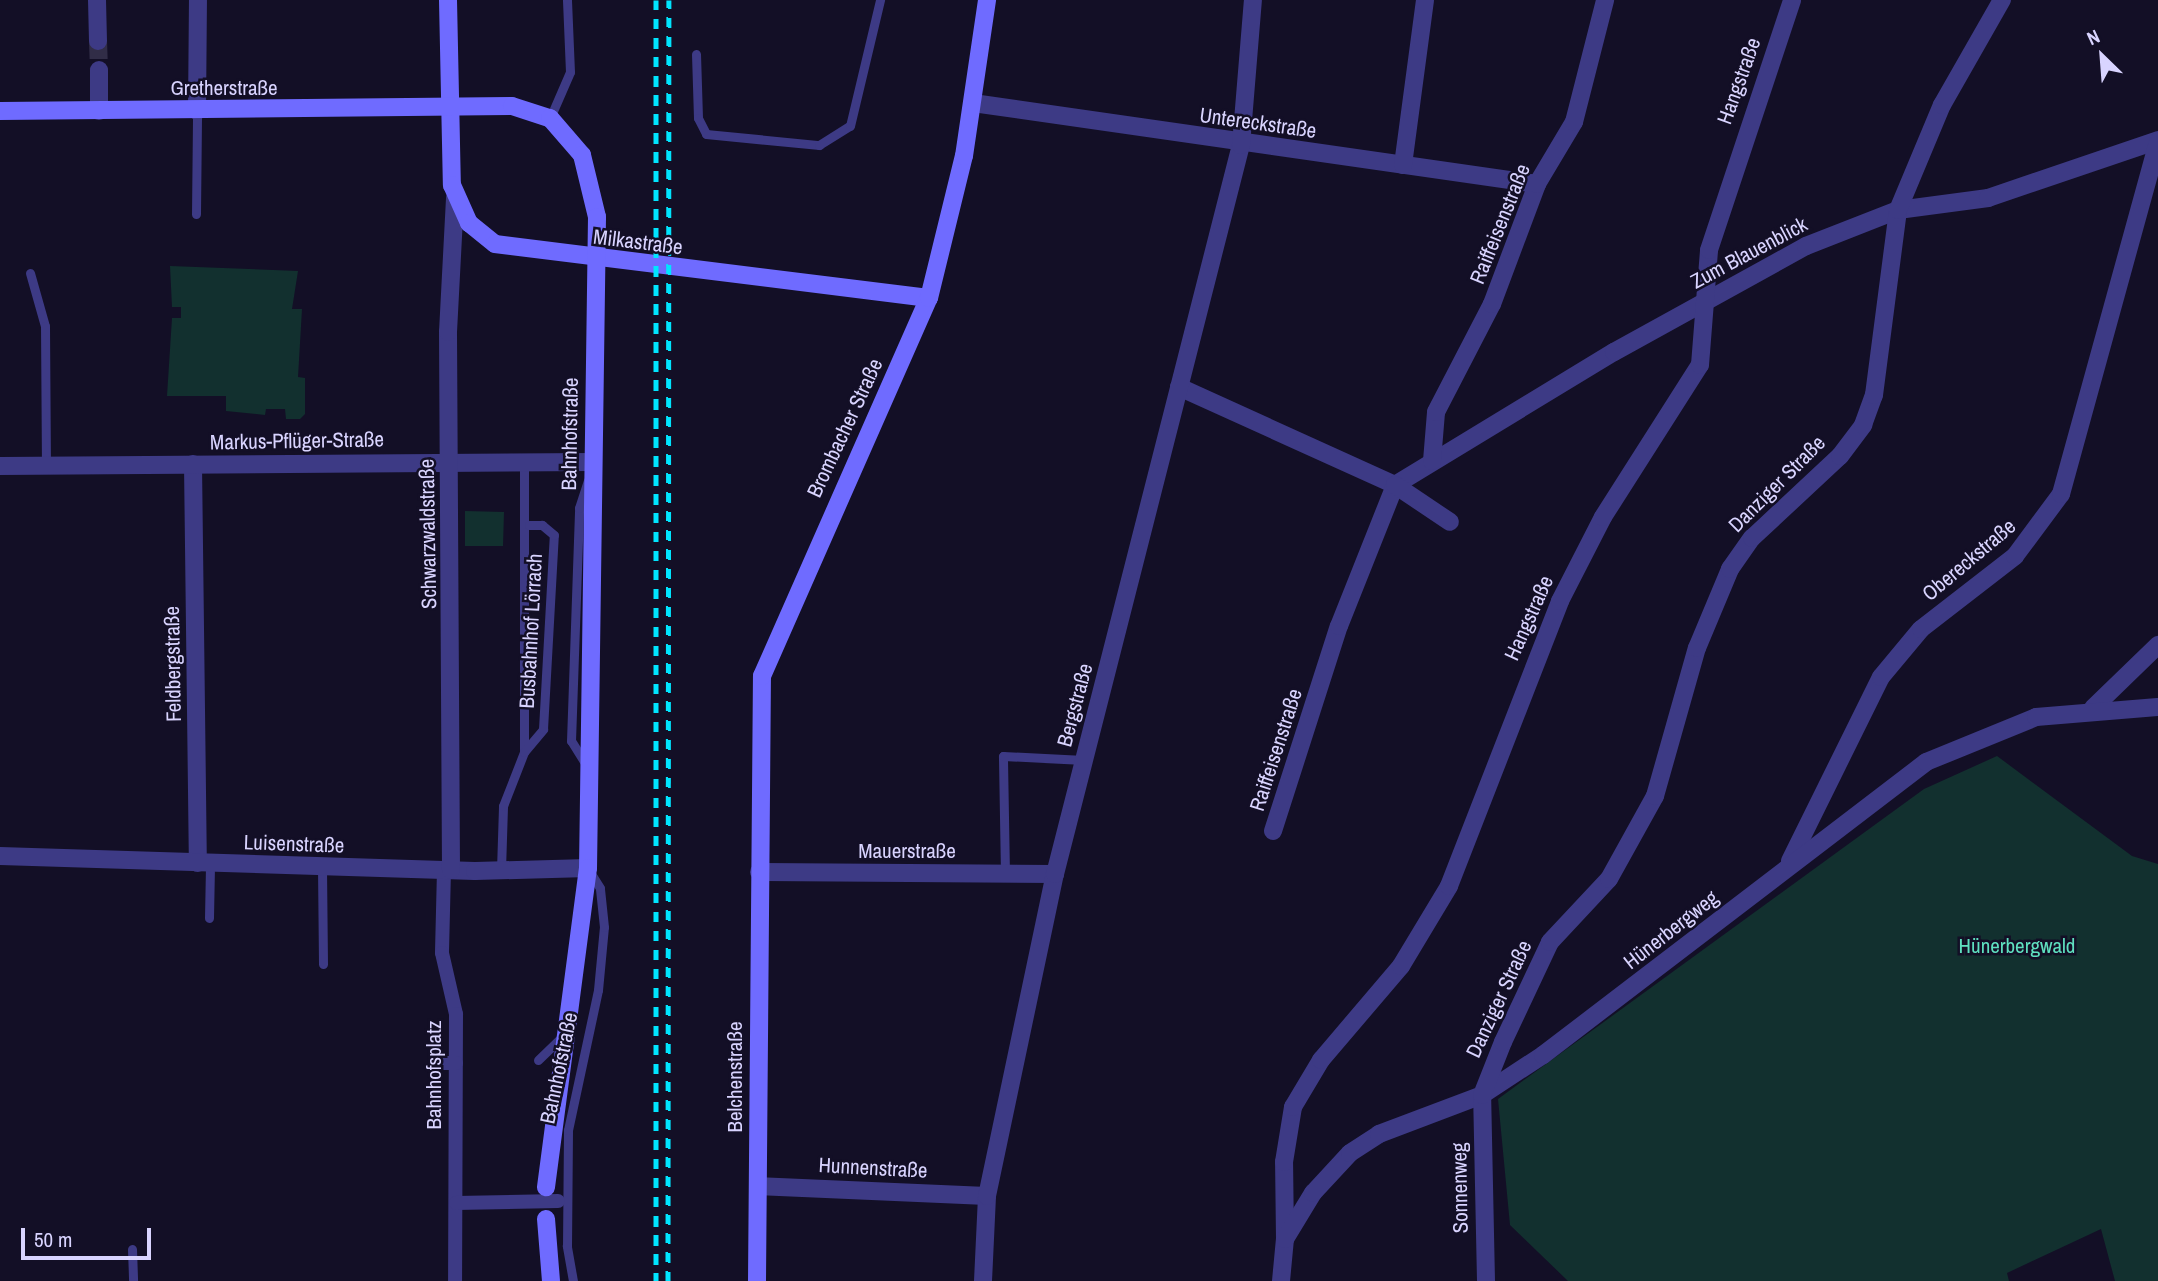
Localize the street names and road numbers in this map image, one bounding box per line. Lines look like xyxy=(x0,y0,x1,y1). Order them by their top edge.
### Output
street label: Hangstraße xyxy=(1712,34,1766,128)
street label: Gretherstraße xyxy=(170,75,278,101)
street label: Untereckstraße xyxy=(1198,102,1318,144)
street label: Raiffeisenstraße xyxy=(1465,160,1535,288)
street label: Zum Blauenblick xyxy=(1686,212,1812,294)
street label: Milkastraße xyxy=(592,224,684,260)
street label: Brombacher Straße xyxy=(802,355,888,501)
street label: Bahnhofstraße xyxy=(556,377,584,491)
street label: Markus-Pflüger-Straße xyxy=(210,427,384,455)
street label: Danziger Straße xyxy=(1723,430,1831,538)
street label: Schwarzwaldstraße xyxy=(414,459,442,609)
street label: Obereckstraße xyxy=(1917,514,2021,606)
street label: Busbahnhof Lörrach xyxy=(514,553,548,709)
street label: Hangstraße xyxy=(1499,572,1559,664)
street label: Feldbergstraße xyxy=(159,606,187,722)
street label: Bergstraße xyxy=(1052,661,1098,749)
street label: Raiffeisenstraße xyxy=(1244,686,1308,814)
street label: Luisenstraße xyxy=(243,830,345,858)
street label: Mauerstraße xyxy=(858,838,956,864)
street label: Hünerbergweg xyxy=(1619,885,1723,975)
street label: Danziger Straße xyxy=(1461,936,1537,1062)
street label: Bahnhofstraße xyxy=(535,1010,583,1126)
street label: Bahnhofsplatz xyxy=(421,1020,447,1130)
street label: Belchenstraße xyxy=(722,1021,748,1133)
street label: Sonnenweg xyxy=(1447,1142,1473,1234)
street label: Hunnenstraße xyxy=(818,1153,928,1183)

